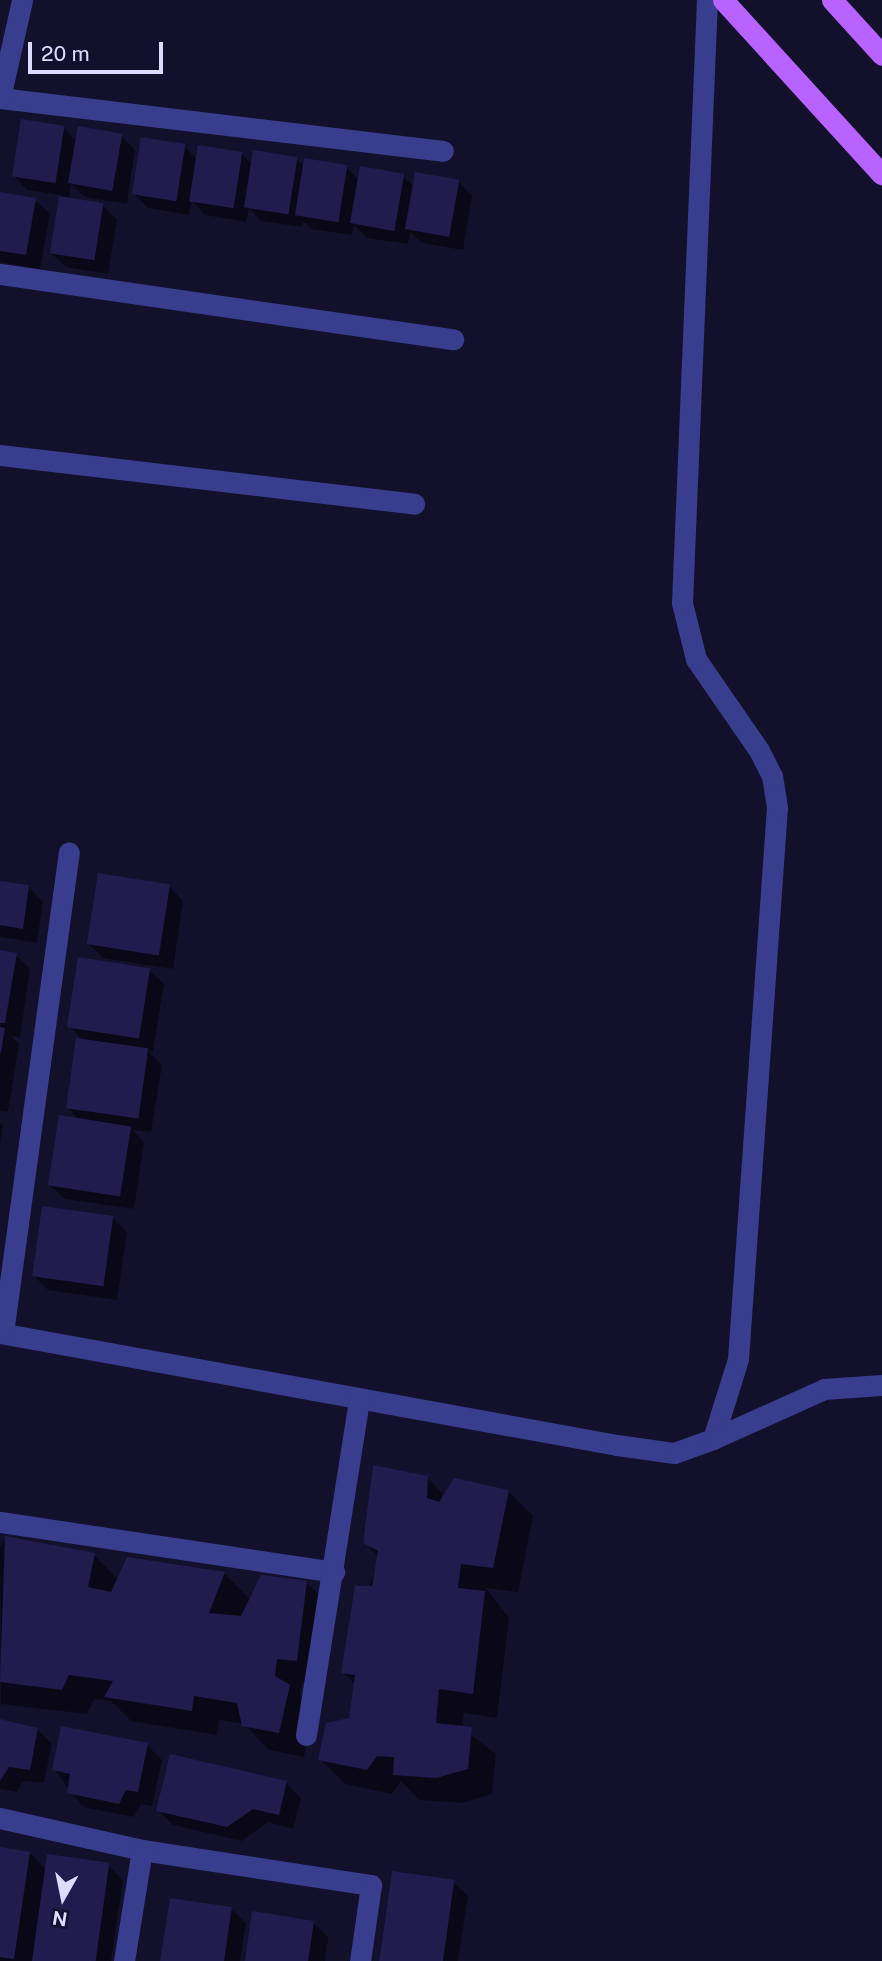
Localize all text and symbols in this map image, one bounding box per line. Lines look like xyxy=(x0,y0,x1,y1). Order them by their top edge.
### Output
scale bar xyxy=(32,28,166,72)
text: 20 m xyxy=(41,41,90,66)
north arrow xyxy=(28,1863,98,1933)
text: N xyxy=(51,1907,69,1931)

